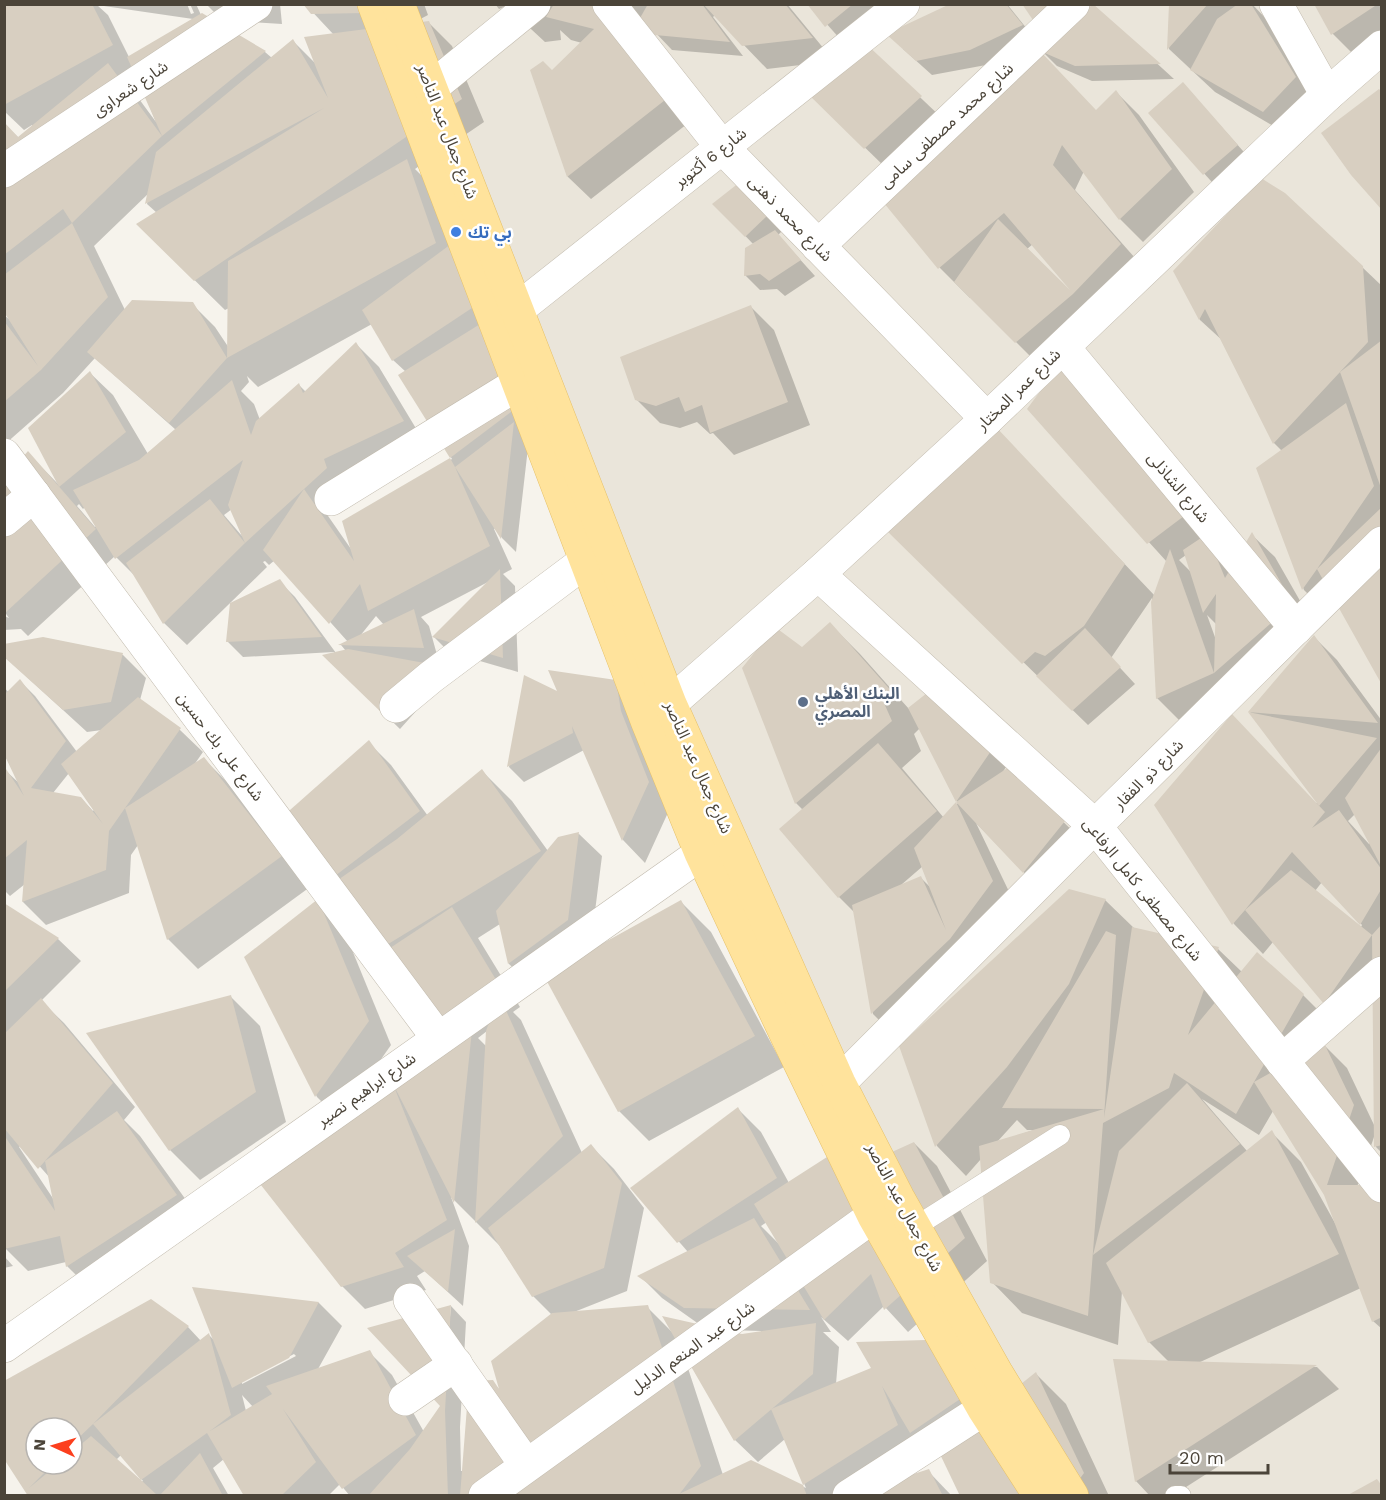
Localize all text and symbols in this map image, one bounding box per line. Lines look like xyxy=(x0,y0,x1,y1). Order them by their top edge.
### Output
street label: شارع شعراوى xyxy=(89,56,173,123)
street label: شارع محمد مصطفى سامى xyxy=(876,58,1019,194)
street label: شارع جمال عبد الناصر xyxy=(410,60,482,202)
street label: شارع 6 أكتوبر xyxy=(670,123,752,194)
street label: شارع محمد ذهنى xyxy=(743,171,837,268)
place label: بي تك xyxy=(468,223,512,246)
marker: بي تك xyxy=(449,225,463,239)
street label: شارع عمر المختار xyxy=(972,344,1066,437)
street label: شارع الشاذلى xyxy=(1141,448,1214,528)
place label: البنك الأهلي المصري xyxy=(815,684,900,725)
street label: شارع على بك حسين xyxy=(171,688,268,806)
marker: البنك الأهلي المصري xyxy=(796,695,810,709)
street label: شارع جمال عبد الناصر xyxy=(658,697,736,838)
street label: شارع ذو الفقار xyxy=(1109,735,1189,816)
street label: شارع مصطفى كامل الرفاعى xyxy=(1077,814,1206,967)
street label: شارع ابراهيم نصير xyxy=(313,1048,421,1133)
street label: شارع جمال عبد الناصر xyxy=(859,1139,947,1276)
street label: شارع عبد المنعم الدليل xyxy=(626,1297,760,1400)
north arrow xyxy=(24,1416,84,1476)
scale bar xyxy=(1170,1437,1268,1475)
text: N xyxy=(30,1438,49,1452)
text: 20 m xyxy=(1179,1447,1224,1468)

